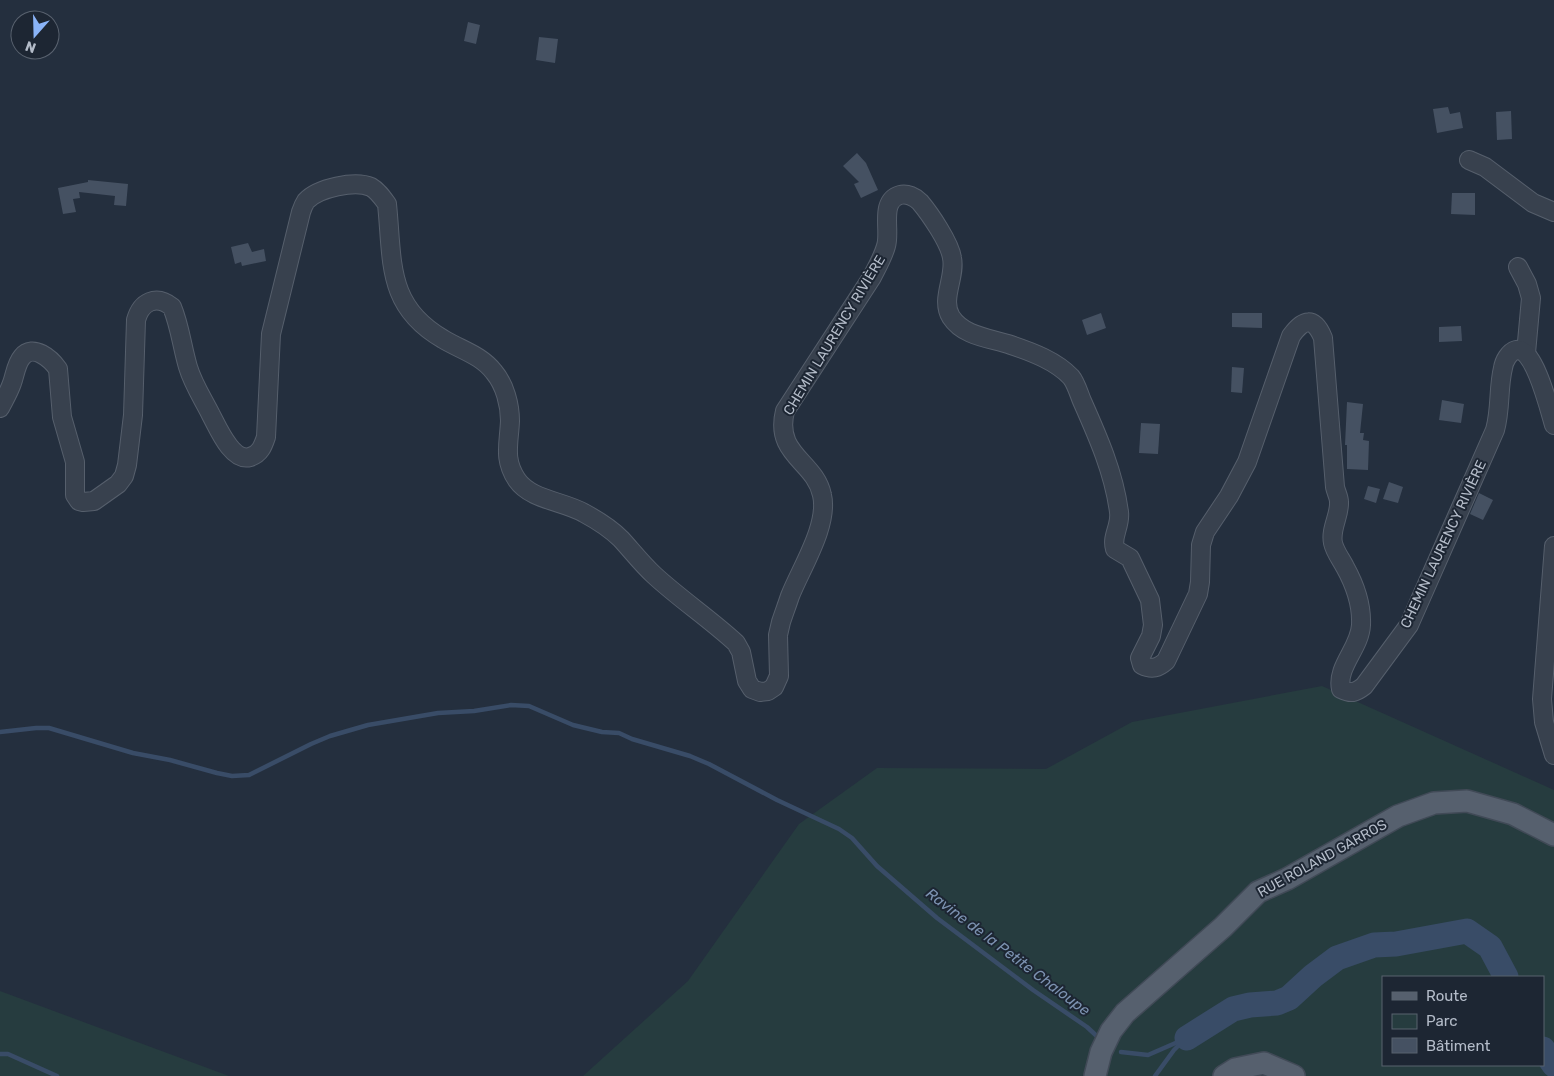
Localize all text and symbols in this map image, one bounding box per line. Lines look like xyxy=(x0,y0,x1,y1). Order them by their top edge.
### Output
north arrow xyxy=(10,10,60,60)
text: N xyxy=(23,37,38,56)
street label: CHEMIN LAURENCY RIVIÈRE xyxy=(779,252,889,418)
street label: CHEMIN LAURENCY RIVIÈRE xyxy=(1396,457,1490,631)
street label: RUE ROLAND GARROS xyxy=(1255,816,1390,901)
water label: Ravine de la Petite Chaloupe xyxy=(922,884,1094,1020)
legend xyxy=(1382,976,1544,1066)
text: Route xyxy=(1426,987,1468,1005)
text: Parc xyxy=(1426,1012,1458,1030)
text: Bâtiment xyxy=(1426,1037,1490,1055)

